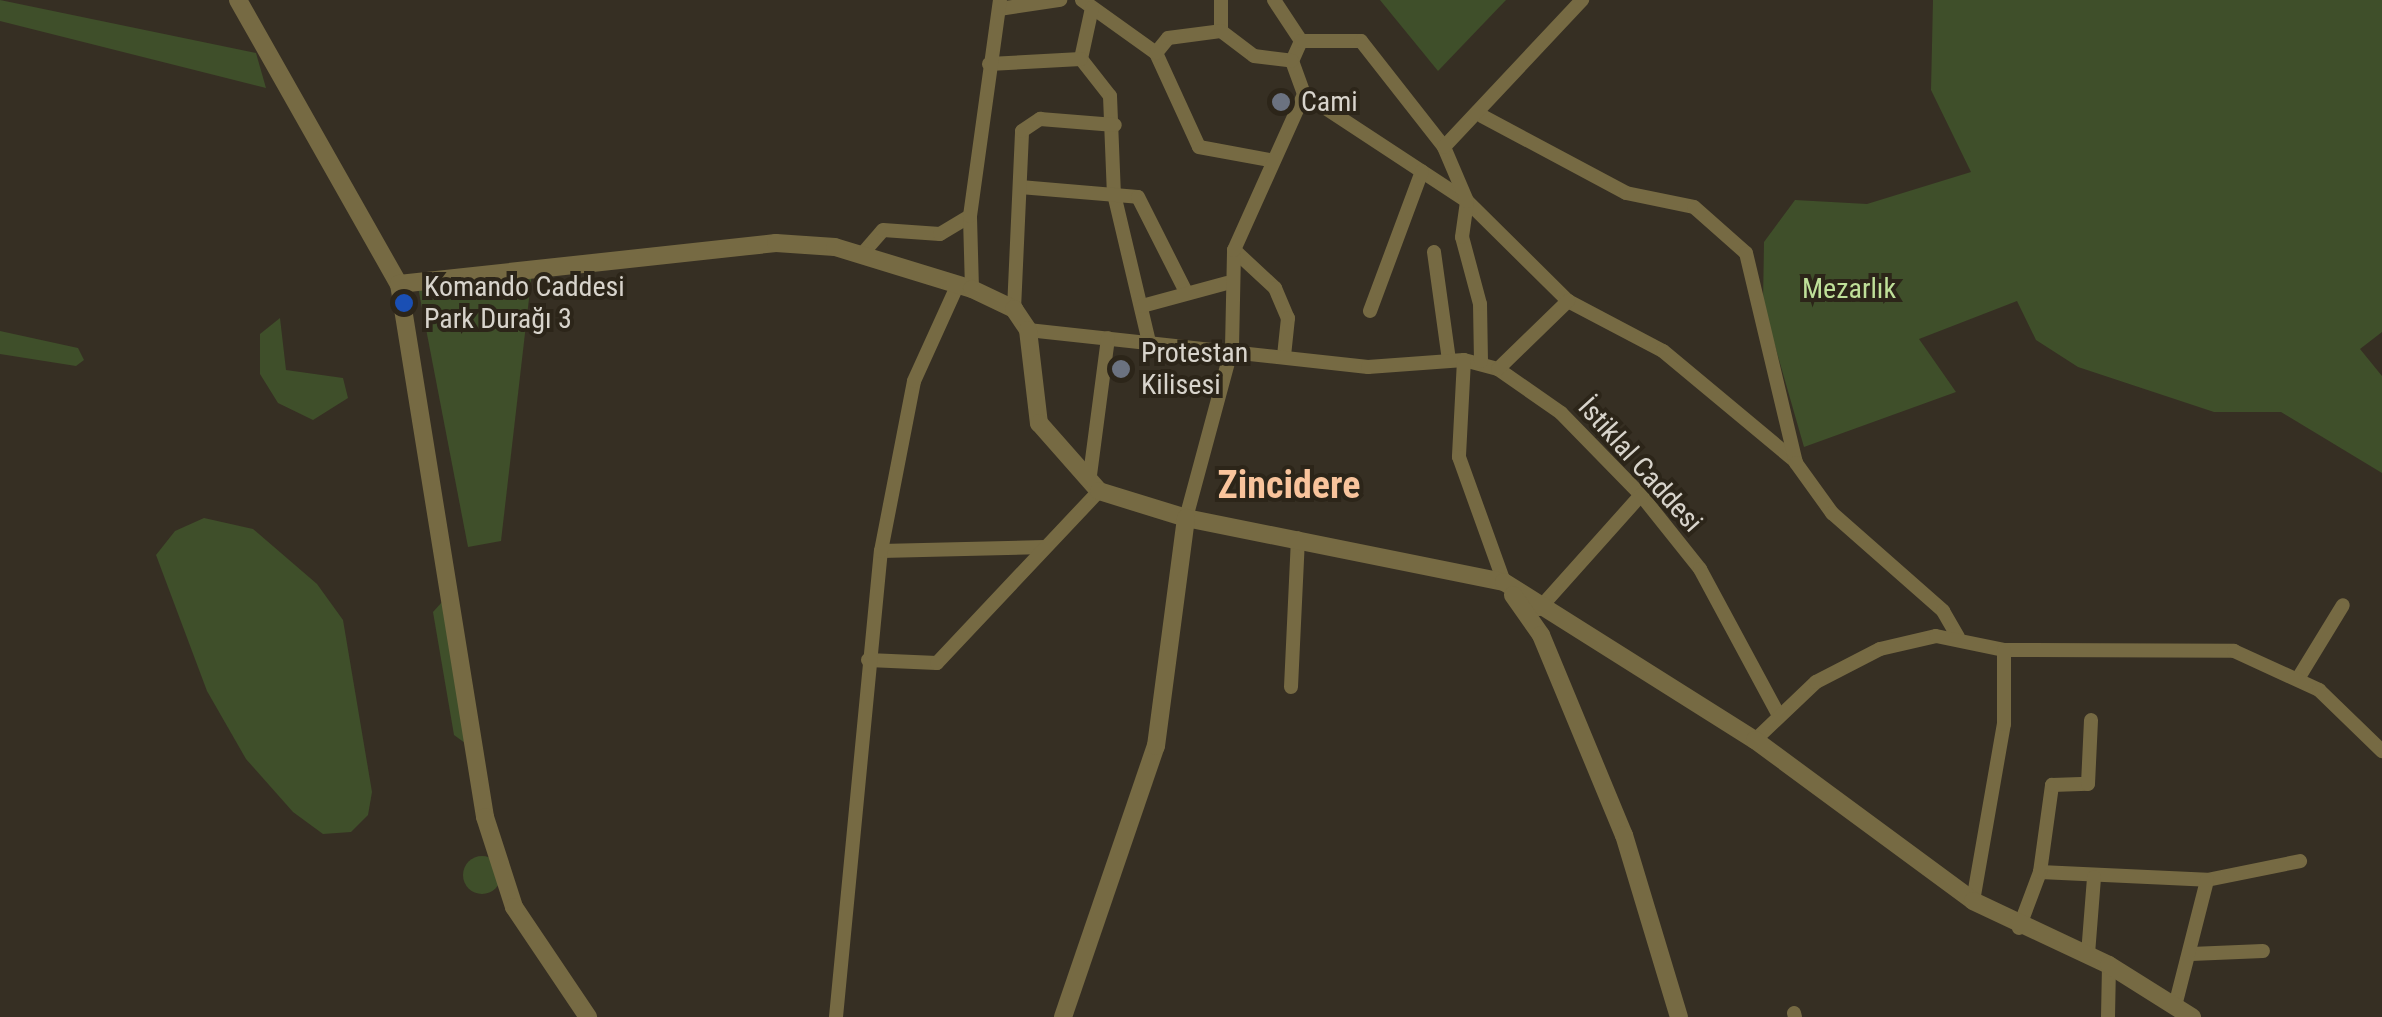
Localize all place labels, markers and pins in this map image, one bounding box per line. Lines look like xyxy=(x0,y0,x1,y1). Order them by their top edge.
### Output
place label: Cami xyxy=(1301,85,1358,119)
marker: Cami xyxy=(1270,91,1292,113)
place label: Komando Caddesi Park Durağı 3 xyxy=(424,270,625,336)
marker: Komando Caddesi Park Durağı 3 xyxy=(393,292,415,314)
place label: Protestan Kilisesi xyxy=(1141,336,1248,402)
marker: Protestan Kilisesi xyxy=(1110,358,1132,380)

